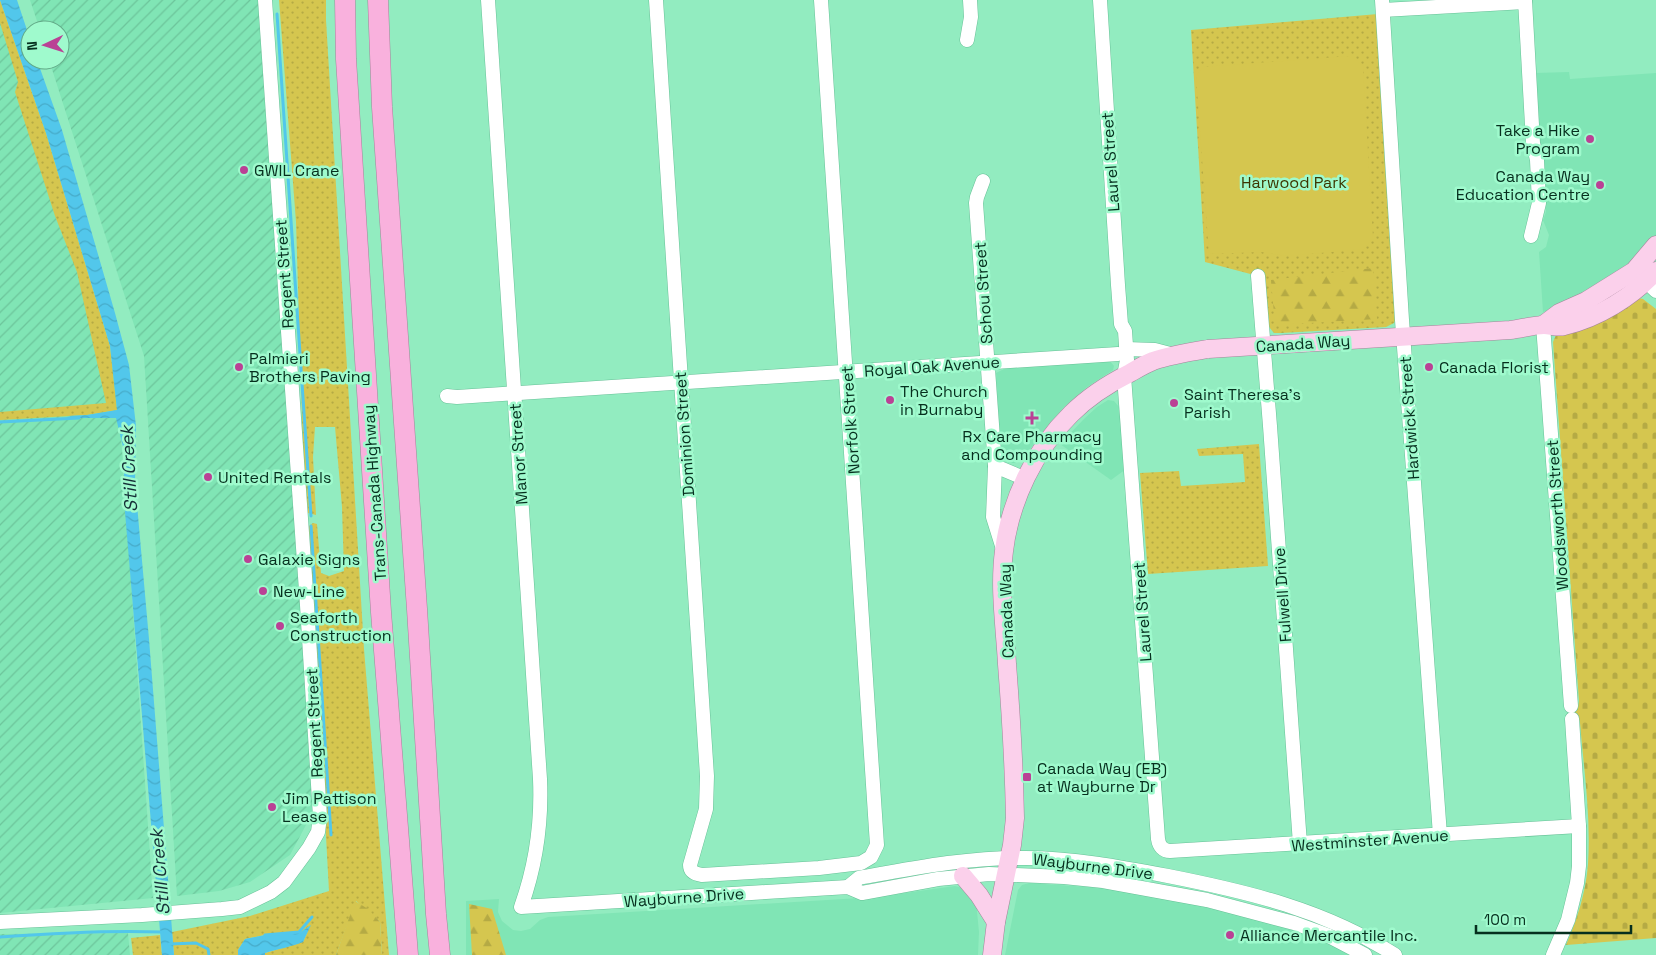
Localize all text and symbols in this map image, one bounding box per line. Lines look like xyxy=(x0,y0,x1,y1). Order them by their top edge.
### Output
north arrow xyxy=(20,20,70,70)
text: N xyxy=(23,41,41,51)
street label: Laurel Street xyxy=(1097,112,1124,212)
place label: Take a Hike Program xyxy=(1496,120,1580,159)
marker: Take a Hike Program xyxy=(1584,133,1596,145)
place label: GWIL Crane xyxy=(254,160,339,181)
marker: GWIL Crane xyxy=(238,164,250,176)
place label: Canada Way Education Centre xyxy=(1456,166,1590,205)
park label: Harwood Park xyxy=(1241,172,1347,193)
marker: Canada Way Education Centre xyxy=(1594,179,1606,191)
street label: Regent Street xyxy=(270,219,299,329)
street label: Schou Street xyxy=(969,241,998,345)
street label: Canada Way xyxy=(1255,330,1351,357)
place label: Palmieri Brothers Paving xyxy=(249,348,371,387)
street label: Royal Oak Avenue xyxy=(863,351,1001,382)
street label: Hardwick Street xyxy=(1395,356,1424,480)
place label: Canada Florist xyxy=(1439,357,1549,378)
marker: Palmieri Brothers Paving xyxy=(233,361,245,373)
marker: Canada Florist xyxy=(1423,361,1435,373)
street label: Norfolk Street xyxy=(836,365,865,475)
street label: Dominion Street xyxy=(670,371,699,497)
place label: The Church in Burnaby xyxy=(900,381,988,420)
place label: Saint Theresa's Parish xyxy=(1184,384,1301,423)
marker: The Church in Burnaby xyxy=(884,394,896,406)
marker: Saint Theresa's Parish xyxy=(1168,397,1180,409)
street label: Manor Street xyxy=(504,402,533,505)
street label: Trans-Canada Highway xyxy=(358,404,391,582)
marker: Rx Care Pharmacy and Compounding xyxy=(1026,412,1038,424)
water label: Still Creek xyxy=(115,423,142,513)
place label: Rx Care Pharmacy and Compounding xyxy=(961,426,1103,465)
street label: Woodsworth Street xyxy=(1542,439,1573,591)
place label: United Rentals xyxy=(218,467,331,488)
marker: United Rentals xyxy=(202,471,214,483)
street label: Fulwell Drive xyxy=(1269,547,1296,643)
place label: Galaxie Signs xyxy=(258,549,360,570)
marker: Galaxie Signs xyxy=(242,553,254,565)
street label: Laurel Street xyxy=(1129,562,1156,662)
street label: Canada Way xyxy=(994,563,1019,659)
place label: New-Line xyxy=(273,581,345,602)
marker: New-Line xyxy=(257,585,269,597)
place label: Seaforth Construction xyxy=(290,607,392,646)
marker: Seaforth Construction xyxy=(274,620,286,632)
street label: Regent Street xyxy=(301,668,328,778)
place label: Canada Way (EB) at Wayburne Dr xyxy=(1037,758,1167,797)
marker: Canada Way (EB) at Wayburne Dr xyxy=(1021,771,1033,783)
place label: Jim Pattison Lease xyxy=(282,788,377,827)
marker: Jim Pattison Lease xyxy=(266,801,278,813)
street label: Westminster Avenue xyxy=(1291,825,1449,856)
water label: Still Creek xyxy=(144,826,175,916)
street label: Wayburne Drive xyxy=(1032,849,1154,884)
street label: Wayburne Drive xyxy=(623,883,745,912)
scale bar xyxy=(1476,902,1631,934)
text: 100 m xyxy=(1484,910,1526,929)
place label: Alliance Mercantile Inc. xyxy=(1240,925,1417,946)
marker: Alliance Mercantile Inc. xyxy=(1224,929,1236,941)

